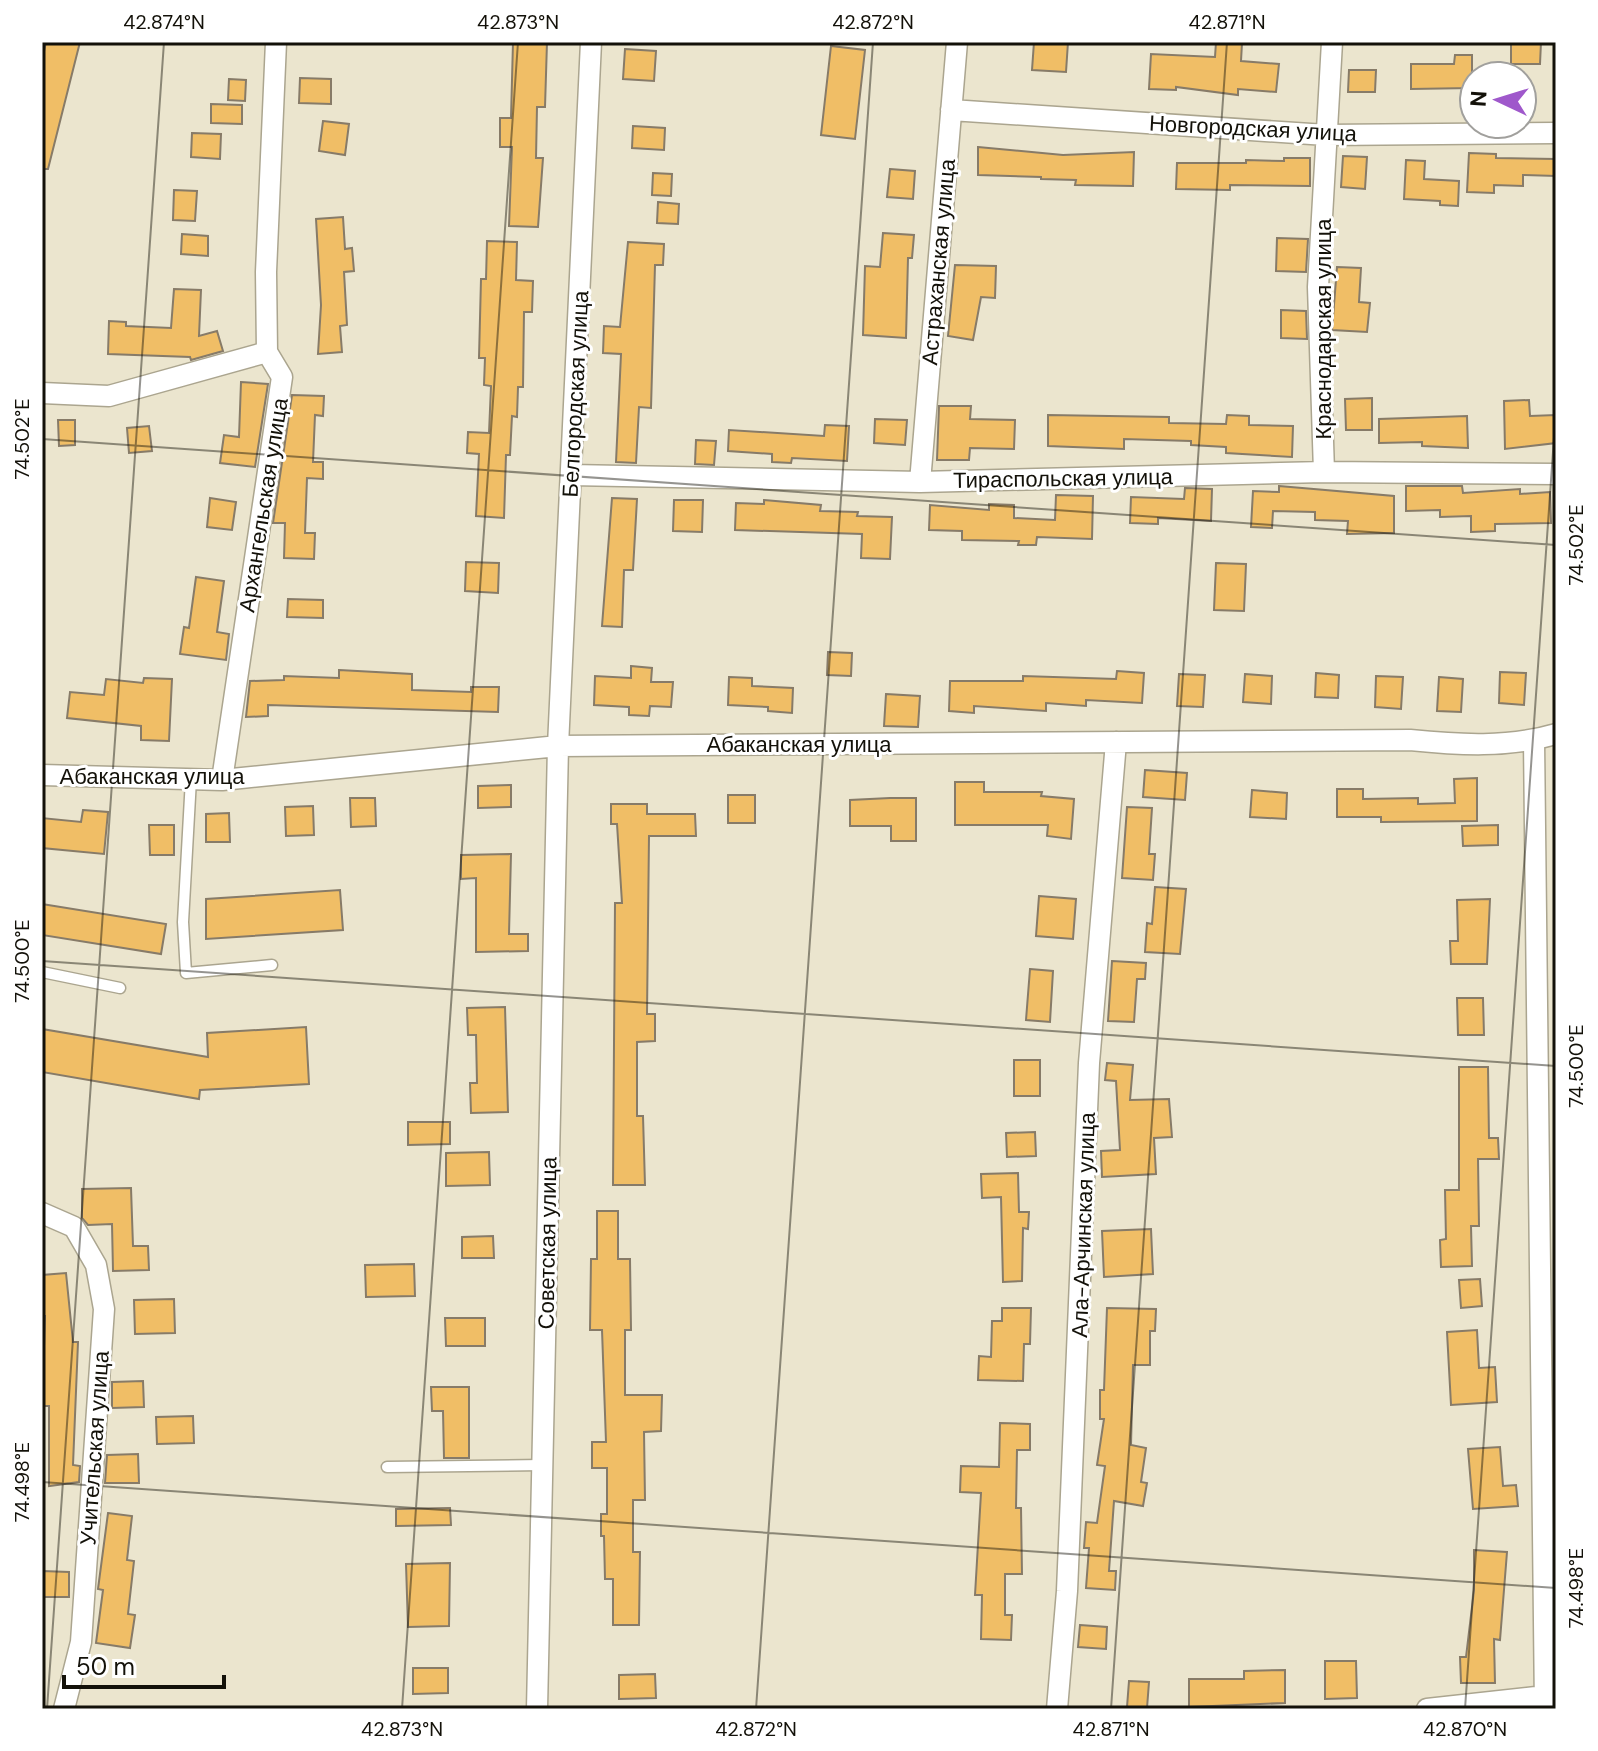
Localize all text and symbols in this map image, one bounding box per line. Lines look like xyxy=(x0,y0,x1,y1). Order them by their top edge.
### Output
text: 42.874°N xyxy=(123,9,205,35)
text: 42.873°N xyxy=(477,9,559,35)
text: 42.872°N xyxy=(832,9,914,35)
text: 42.871°N xyxy=(1189,9,1265,35)
north arrow xyxy=(1458,60,1538,140)
text: N xyxy=(1464,90,1494,108)
street label: Новгородская улица xyxy=(1148,109,1358,148)
street label: Астраханская улица xyxy=(915,157,962,366)
street label: Краснодарская улица xyxy=(1309,218,1338,440)
street label: Белгородская улица xyxy=(556,289,595,498)
street label: Архангельская улица xyxy=(232,395,295,614)
text: 74.502°E xyxy=(9,399,35,479)
street label: Тираспольская улица xyxy=(953,462,1174,495)
text: 74.502°E xyxy=(1563,505,1589,585)
street label: Абаканская улица xyxy=(706,730,892,759)
street label: Абаканская улица xyxy=(59,762,245,791)
text: 74.500°E xyxy=(9,919,35,1003)
text: 74.500°E xyxy=(1563,1024,1589,1108)
street label: Ала-Арчинская улица xyxy=(1065,1111,1102,1338)
street label: Советская улица xyxy=(531,1156,564,1329)
street label: Учительская улица xyxy=(73,1349,116,1546)
text: 74.498°E xyxy=(9,1442,35,1522)
text: 74.498°E xyxy=(1563,1548,1589,1628)
scale bar xyxy=(64,1639,224,1689)
text: 50 m xyxy=(76,1651,135,1682)
text: 42.873°N xyxy=(361,1716,443,1742)
text: 42.872°N xyxy=(715,1716,797,1742)
text: 42.871°N xyxy=(1073,1716,1149,1742)
text: 42.870°N xyxy=(1423,1716,1507,1742)

